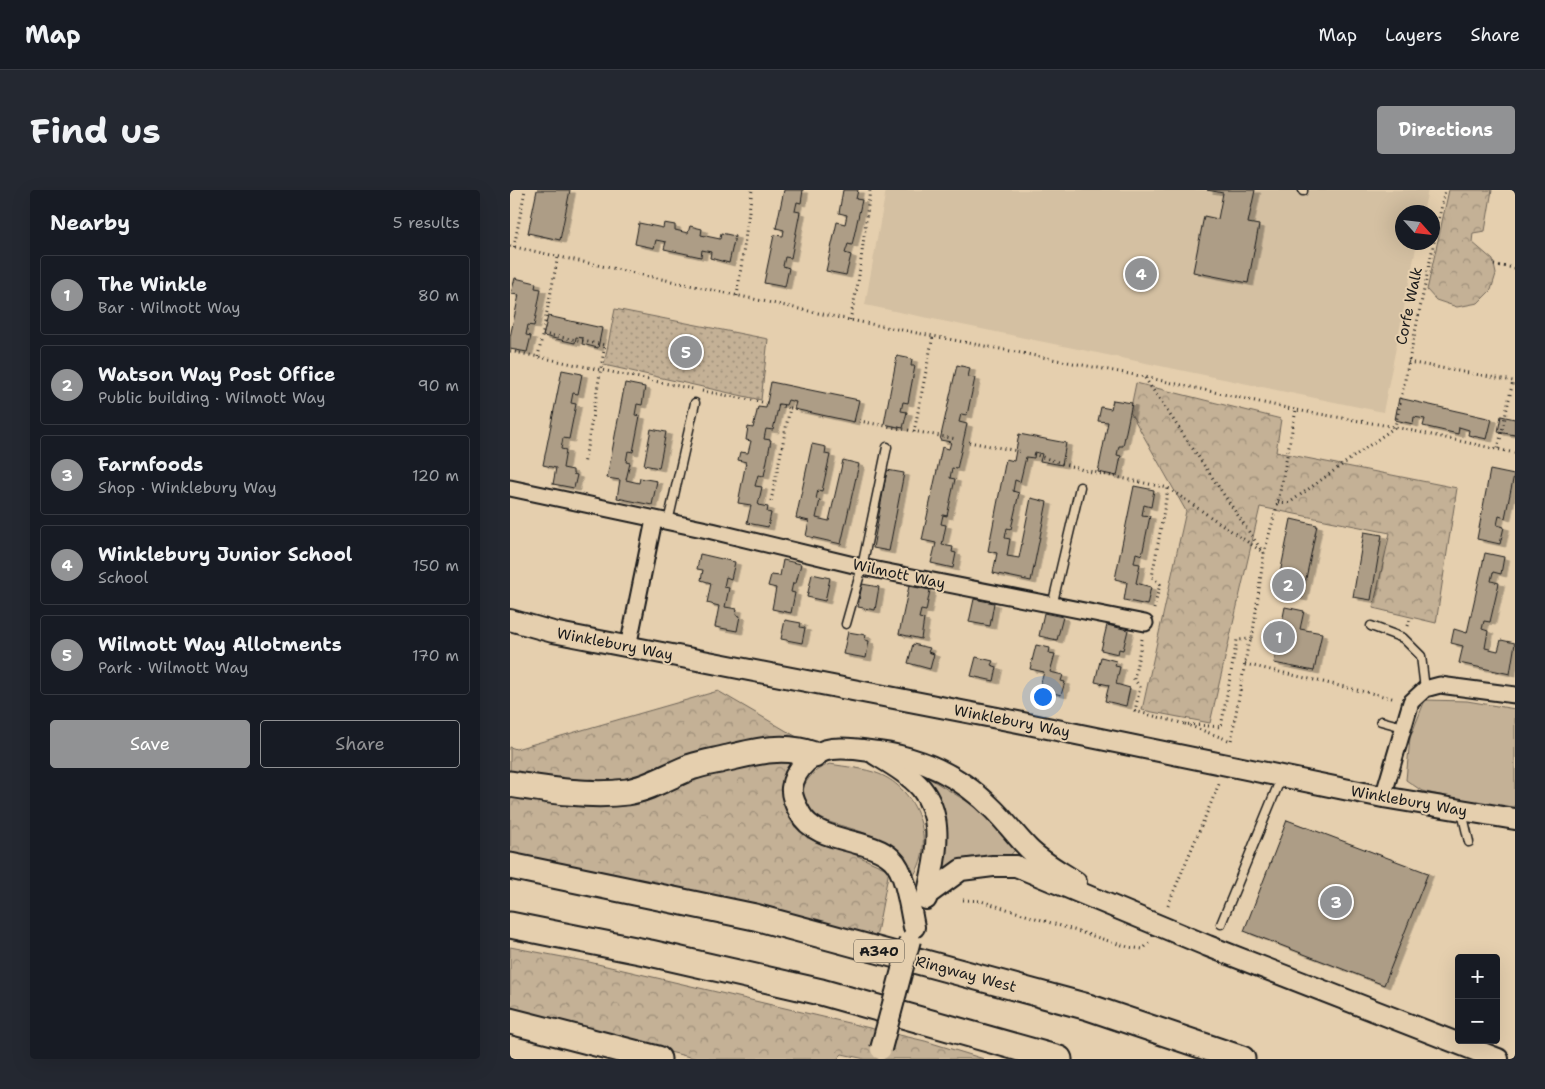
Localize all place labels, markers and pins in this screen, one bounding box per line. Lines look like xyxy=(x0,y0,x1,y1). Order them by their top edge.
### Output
pin: 4 xyxy=(1125,255,1157,293)
pin: 5 xyxy=(670,333,702,371)
pin: 2 xyxy=(1272,566,1304,604)
pin: 1 xyxy=(1263,618,1295,656)
pin: 3 xyxy=(1320,883,1352,921)

